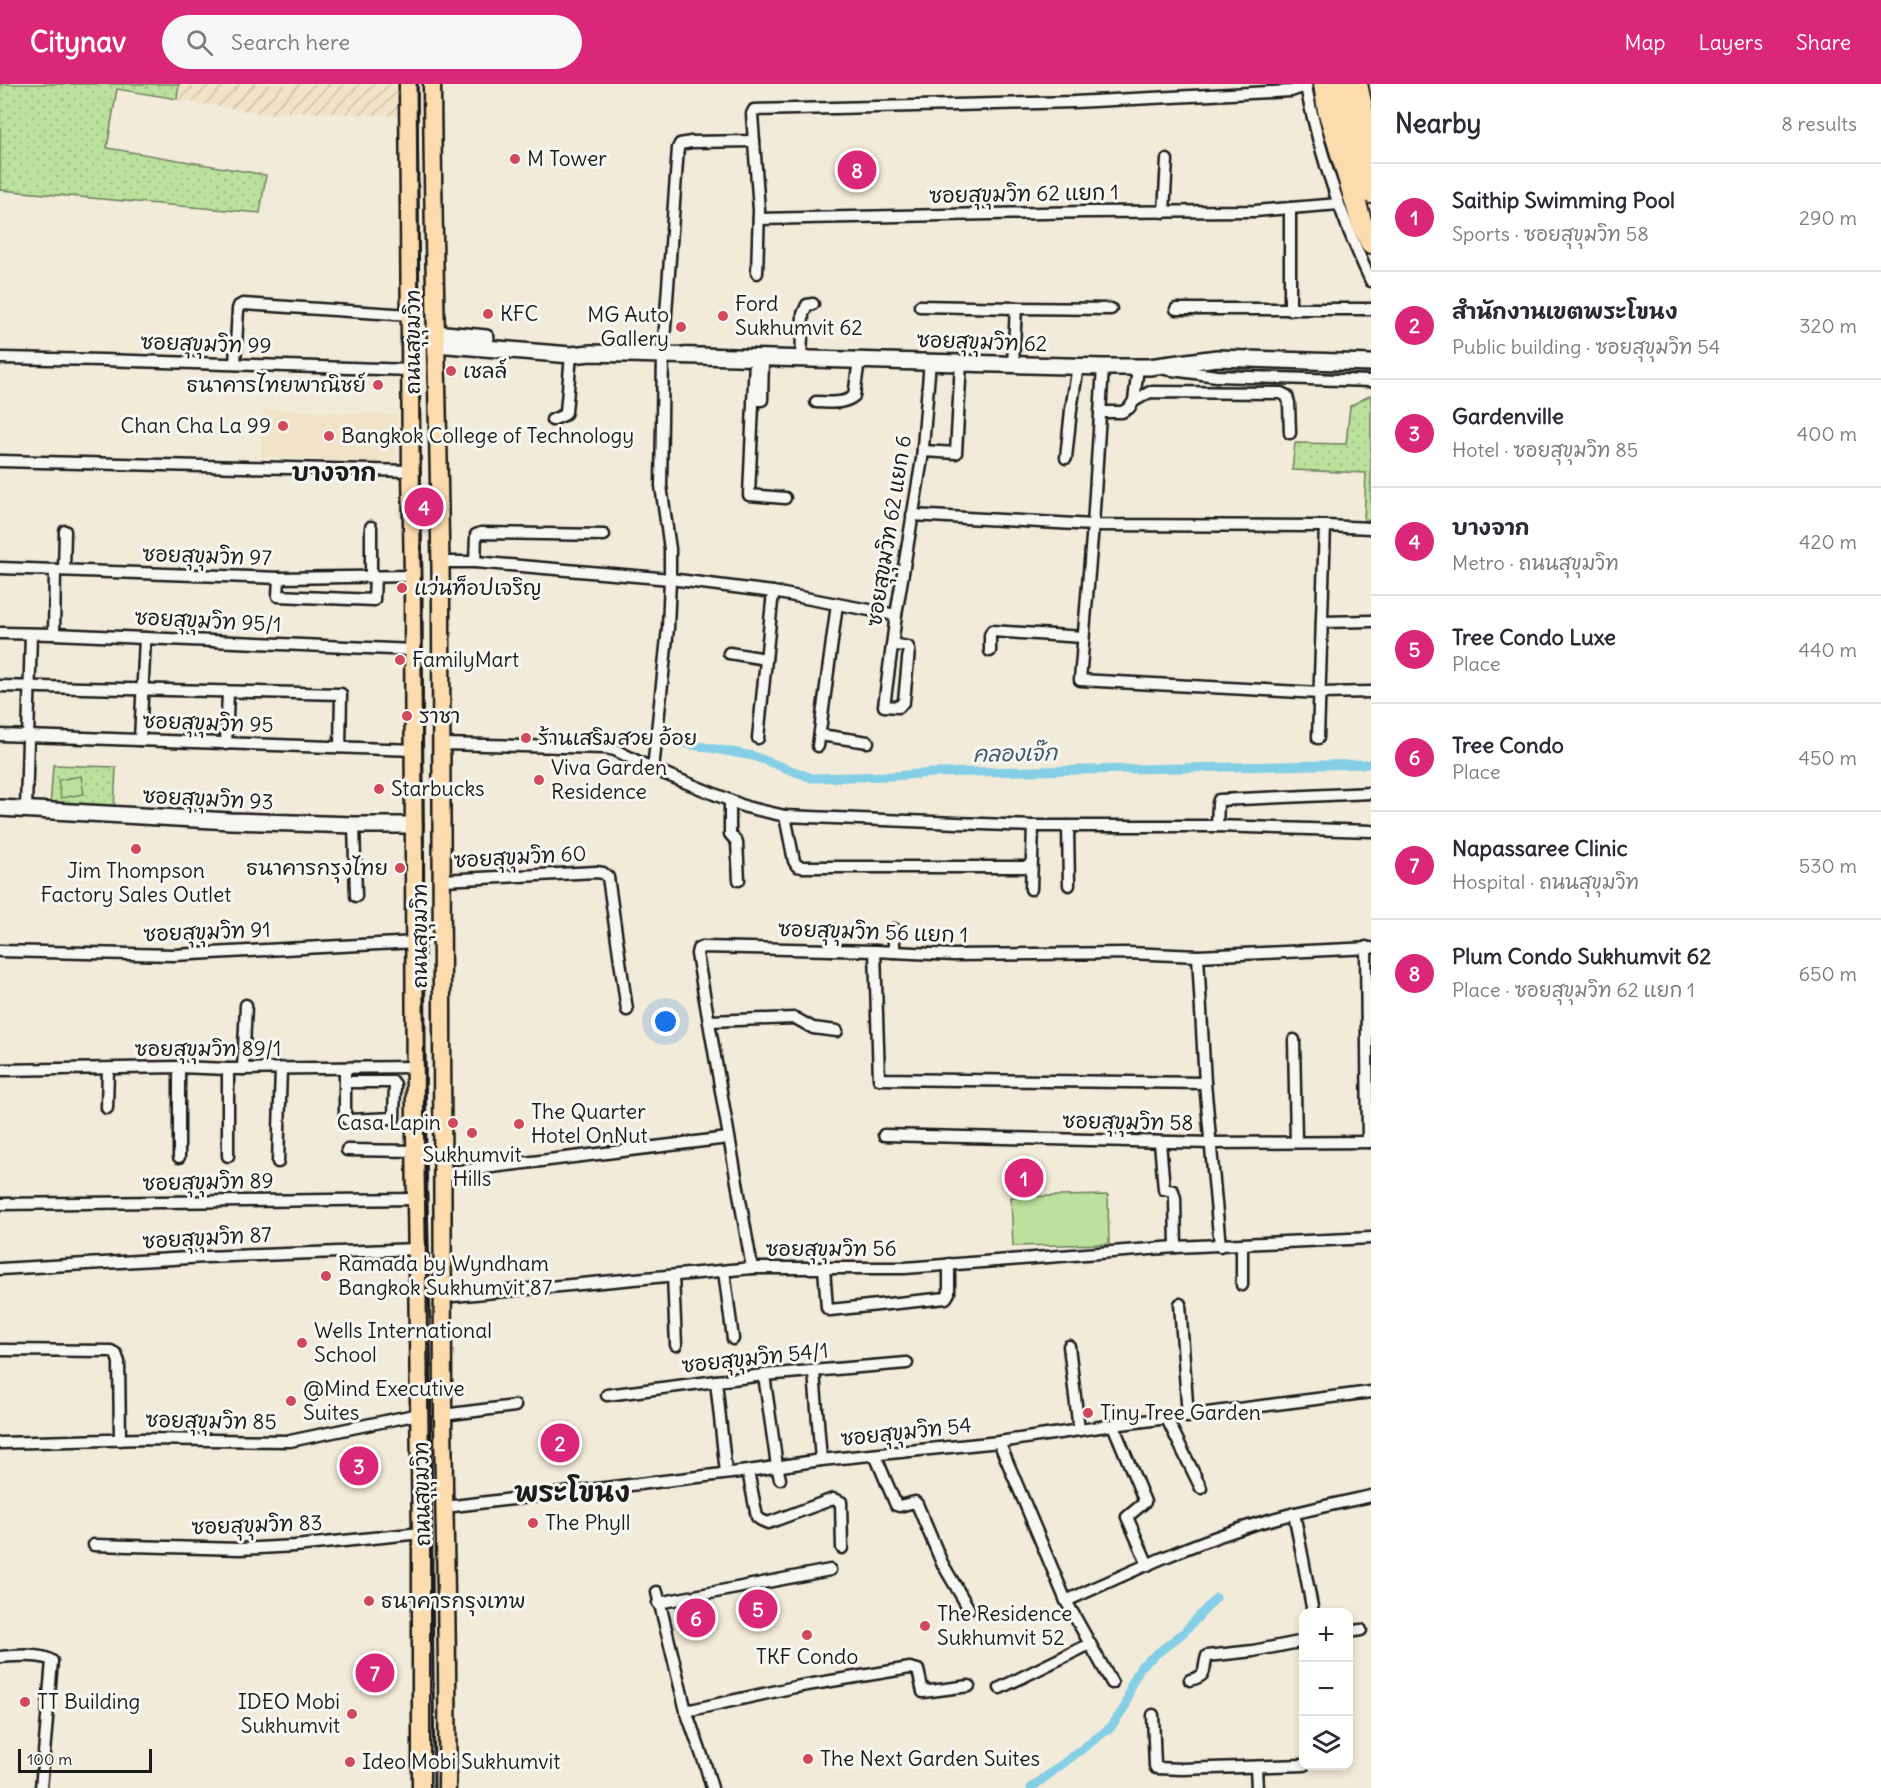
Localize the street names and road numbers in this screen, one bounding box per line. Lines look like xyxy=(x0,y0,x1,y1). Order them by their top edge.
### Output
street label: ซอยสุขุมวิท 62 แยก 1 xyxy=(929,178,1119,212)
street label: ถนนสุขุมวิท xyxy=(399,290,429,394)
street label: ซอยสุขุมวิท 62 xyxy=(916,326,1048,360)
street label: ซอยสุขุมวิท 99 xyxy=(140,328,272,362)
street label: ซอยสุขุมวิท 62 แยก 6 xyxy=(860,433,920,629)
street label: ซอยสุขุมวิท 97 xyxy=(142,540,272,574)
street label: ซอยสุขุมวิท 95/1 xyxy=(134,603,282,641)
street label: ซอยสุขุมวิท 95 xyxy=(142,707,274,741)
street label: ซอยสุขุมวิท 93 xyxy=(142,782,274,818)
street label: ซอยสุขุมวิท 60 xyxy=(453,840,587,876)
street label: ถนนสุขุมวิท xyxy=(406,884,436,988)
street label: ซอยสุขุมวิท 56 แยก 1 xyxy=(777,915,969,951)
street label: ซอยสุขุมวิท 91 xyxy=(143,916,271,950)
street label: ซอยสุขุมวิท 89/1 xyxy=(135,1035,281,1065)
street label: ซอยสุขุมวิท 58 xyxy=(1062,1107,1194,1139)
street label: ซอยสุขุมวิท 89 xyxy=(142,1167,274,1199)
street label: ซอยสุขุมวิท 87 xyxy=(142,1221,272,1257)
street label: ซอยสุขุมวิท 56 xyxy=(765,1235,897,1265)
street label: ซอยสุขุมวิท 54/1 xyxy=(680,1336,830,1382)
street label: ซอยสุขุมวิท 85 xyxy=(145,1406,277,1438)
street label: ซอยสุขุมวิท 54 xyxy=(839,1411,973,1455)
street label: ถนนสุขุมวิท xyxy=(407,1441,439,1547)
street label: ซอยสุขุมวิท 83 xyxy=(191,1509,323,1543)

